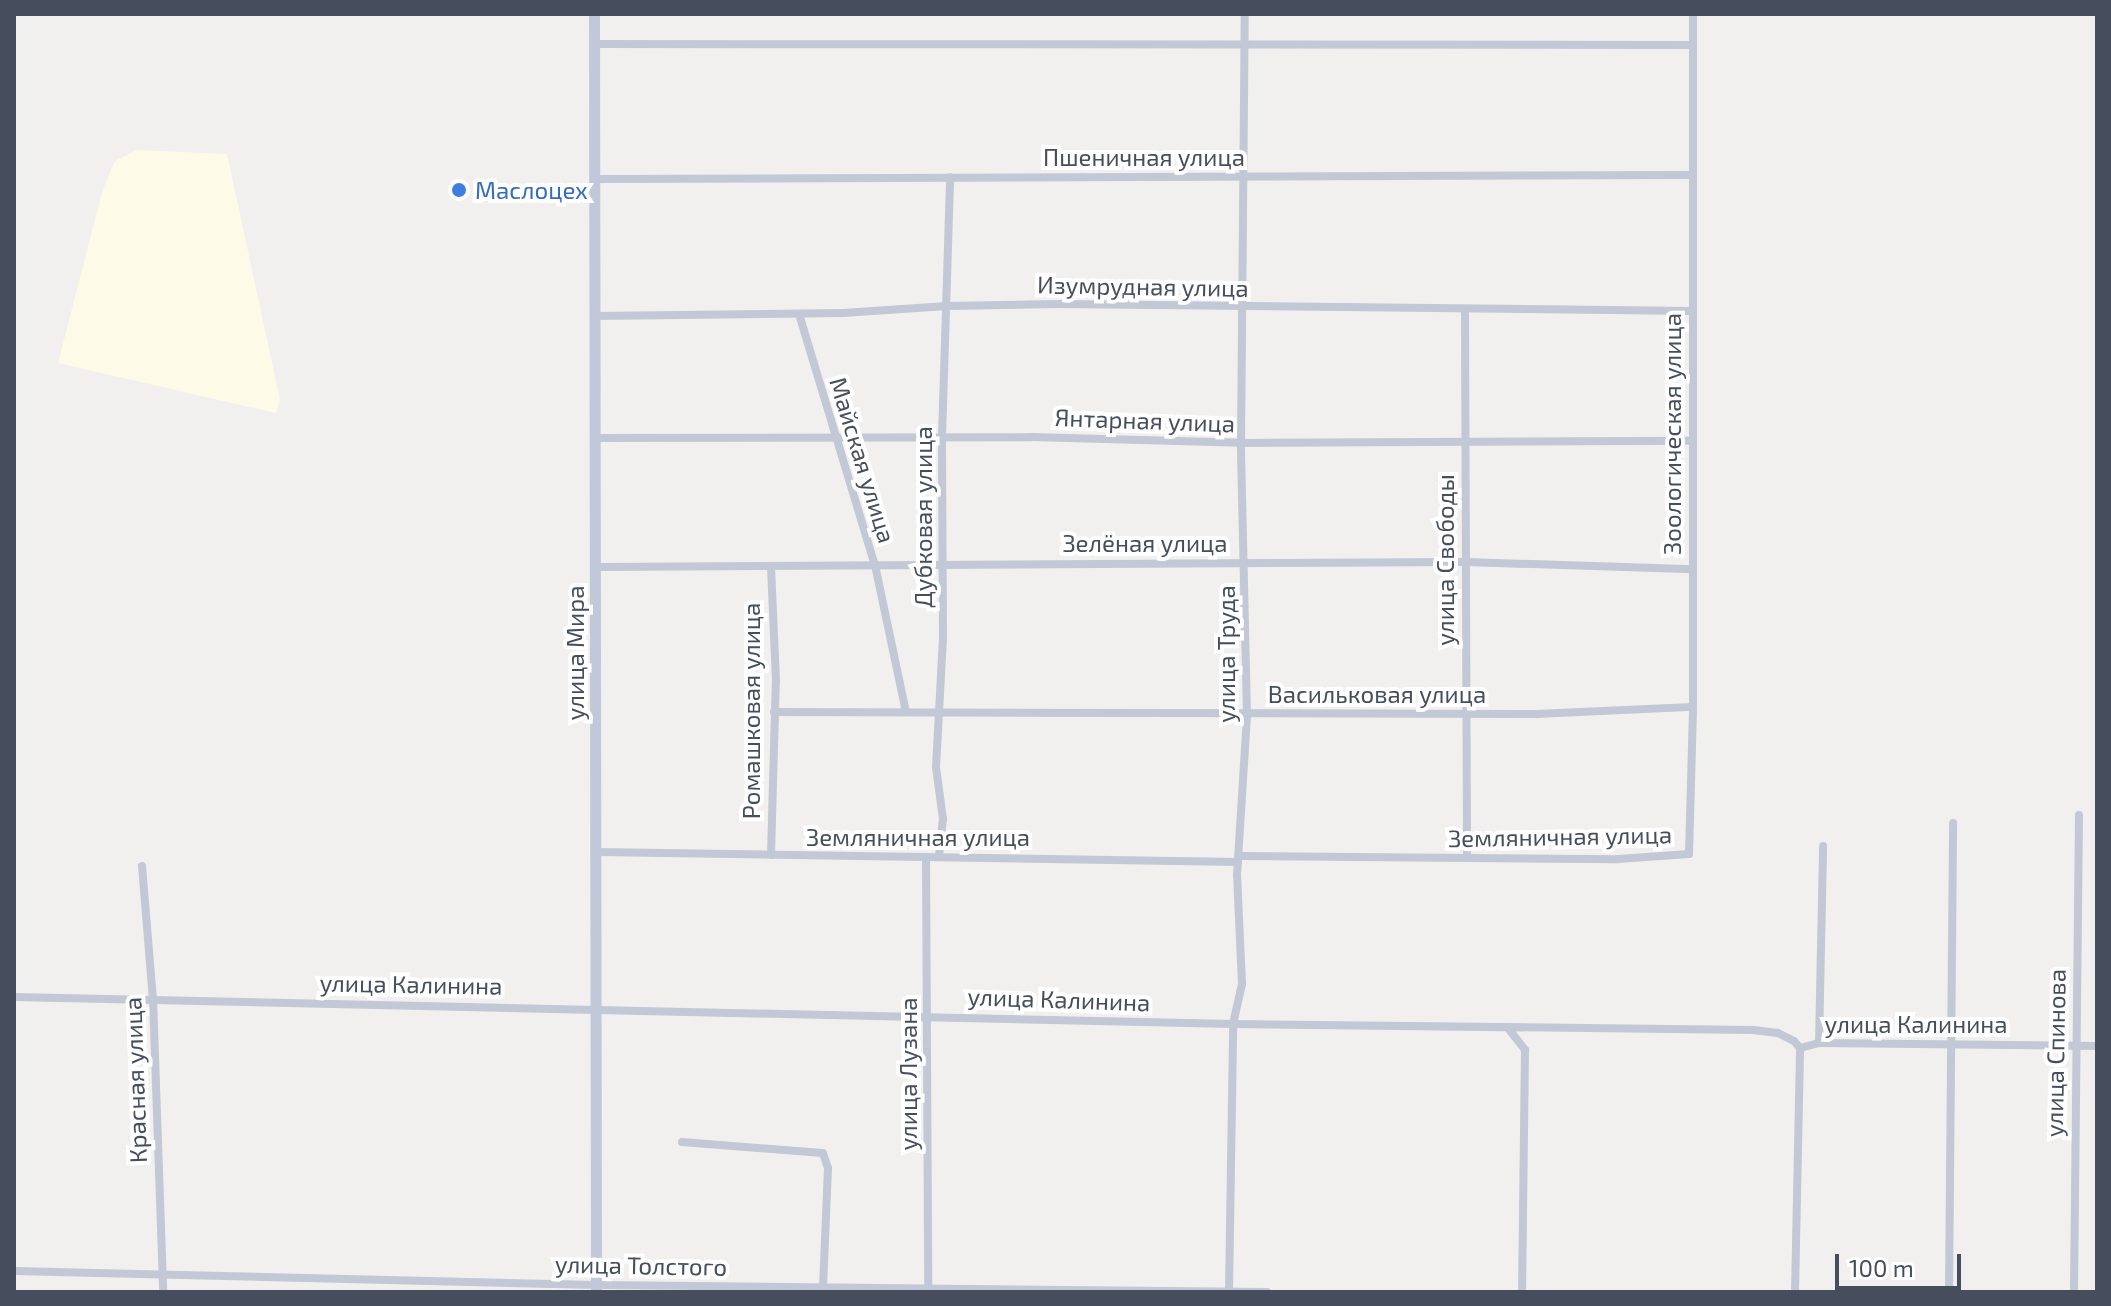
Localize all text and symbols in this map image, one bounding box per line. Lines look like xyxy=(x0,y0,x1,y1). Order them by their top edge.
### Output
street label: Пшеничная улица xyxy=(1043,143,1245,171)
place label: Маслоцех xyxy=(475,176,588,204)
marker: Маслоцех xyxy=(450,181,468,199)
street label: Изумрудная улица xyxy=(1037,270,1249,302)
street label: Зоологическая улица xyxy=(1658,313,1686,555)
street label: Майская улица xyxy=(824,374,902,546)
street label: Янтарная улица xyxy=(1054,402,1236,438)
street label: Дубковая улица xyxy=(909,426,937,608)
street label: улица Свободы xyxy=(1431,474,1459,646)
street label: Зелёная улица xyxy=(1062,529,1228,557)
street label: улица Труда xyxy=(1212,585,1240,723)
street label: улица Мира xyxy=(561,586,589,720)
street label: Ромашковая улица xyxy=(737,603,765,819)
street label: Васильковая улица xyxy=(1268,680,1486,708)
street label: Земляничная улица xyxy=(1448,820,1672,852)
street label: Земляничная улица xyxy=(806,823,1030,851)
street label: улица Калинина xyxy=(319,968,503,1000)
street label: улица Спинова xyxy=(2039,969,2071,1137)
street label: улица Калинина xyxy=(967,981,1151,1017)
street label: Красная улица xyxy=(118,997,152,1163)
street label: улица Лузана xyxy=(894,997,922,1151)
street label: улица Калинина xyxy=(1825,1010,2007,1038)
scale bar xyxy=(1839,1238,1965,1288)
street label: улица Толстого xyxy=(555,1249,727,1281)
text: 100 m xyxy=(1849,1253,1914,1282)

